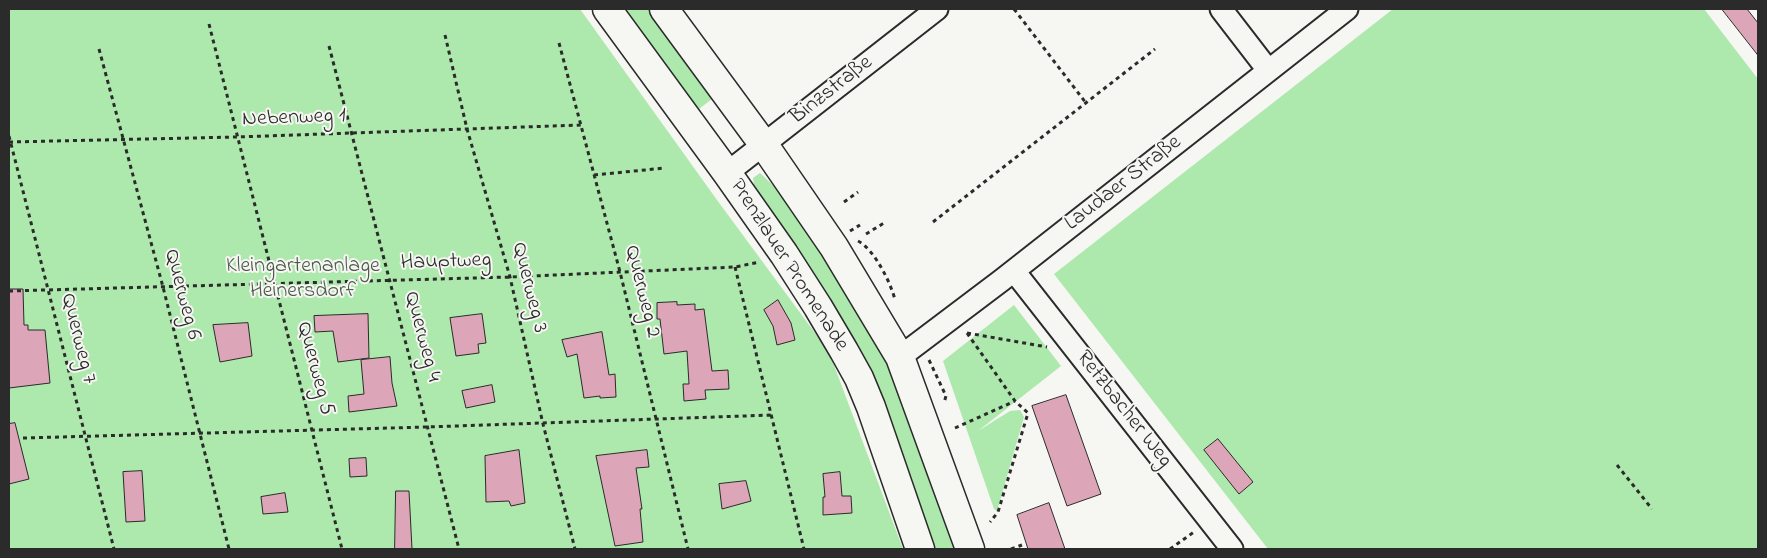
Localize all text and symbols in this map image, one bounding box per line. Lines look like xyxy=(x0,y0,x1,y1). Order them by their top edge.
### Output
street label: Binzstraße xyxy=(785,51,879,131)
street label: Nebenweg 1 xyxy=(242,104,346,134)
street label: Laudaer Straße xyxy=(1061,130,1187,238)
street label: Prenzlauer Promenade xyxy=(722,175,854,357)
street label: Querweg 3 xyxy=(504,240,552,336)
street label: Querweg 2 xyxy=(617,243,665,341)
street label: Querweg 6 xyxy=(156,247,206,343)
street label: Hauptweg xyxy=(400,248,492,278)
park label: Kleingartenanlage Heinersdorf xyxy=(226,254,380,306)
street label: Querweg 4 xyxy=(396,289,446,385)
street label: Querweg 7 xyxy=(53,291,101,387)
street label: Querweg 5 xyxy=(289,319,339,419)
street label: Retzbacher Weg xyxy=(1069,346,1177,474)

